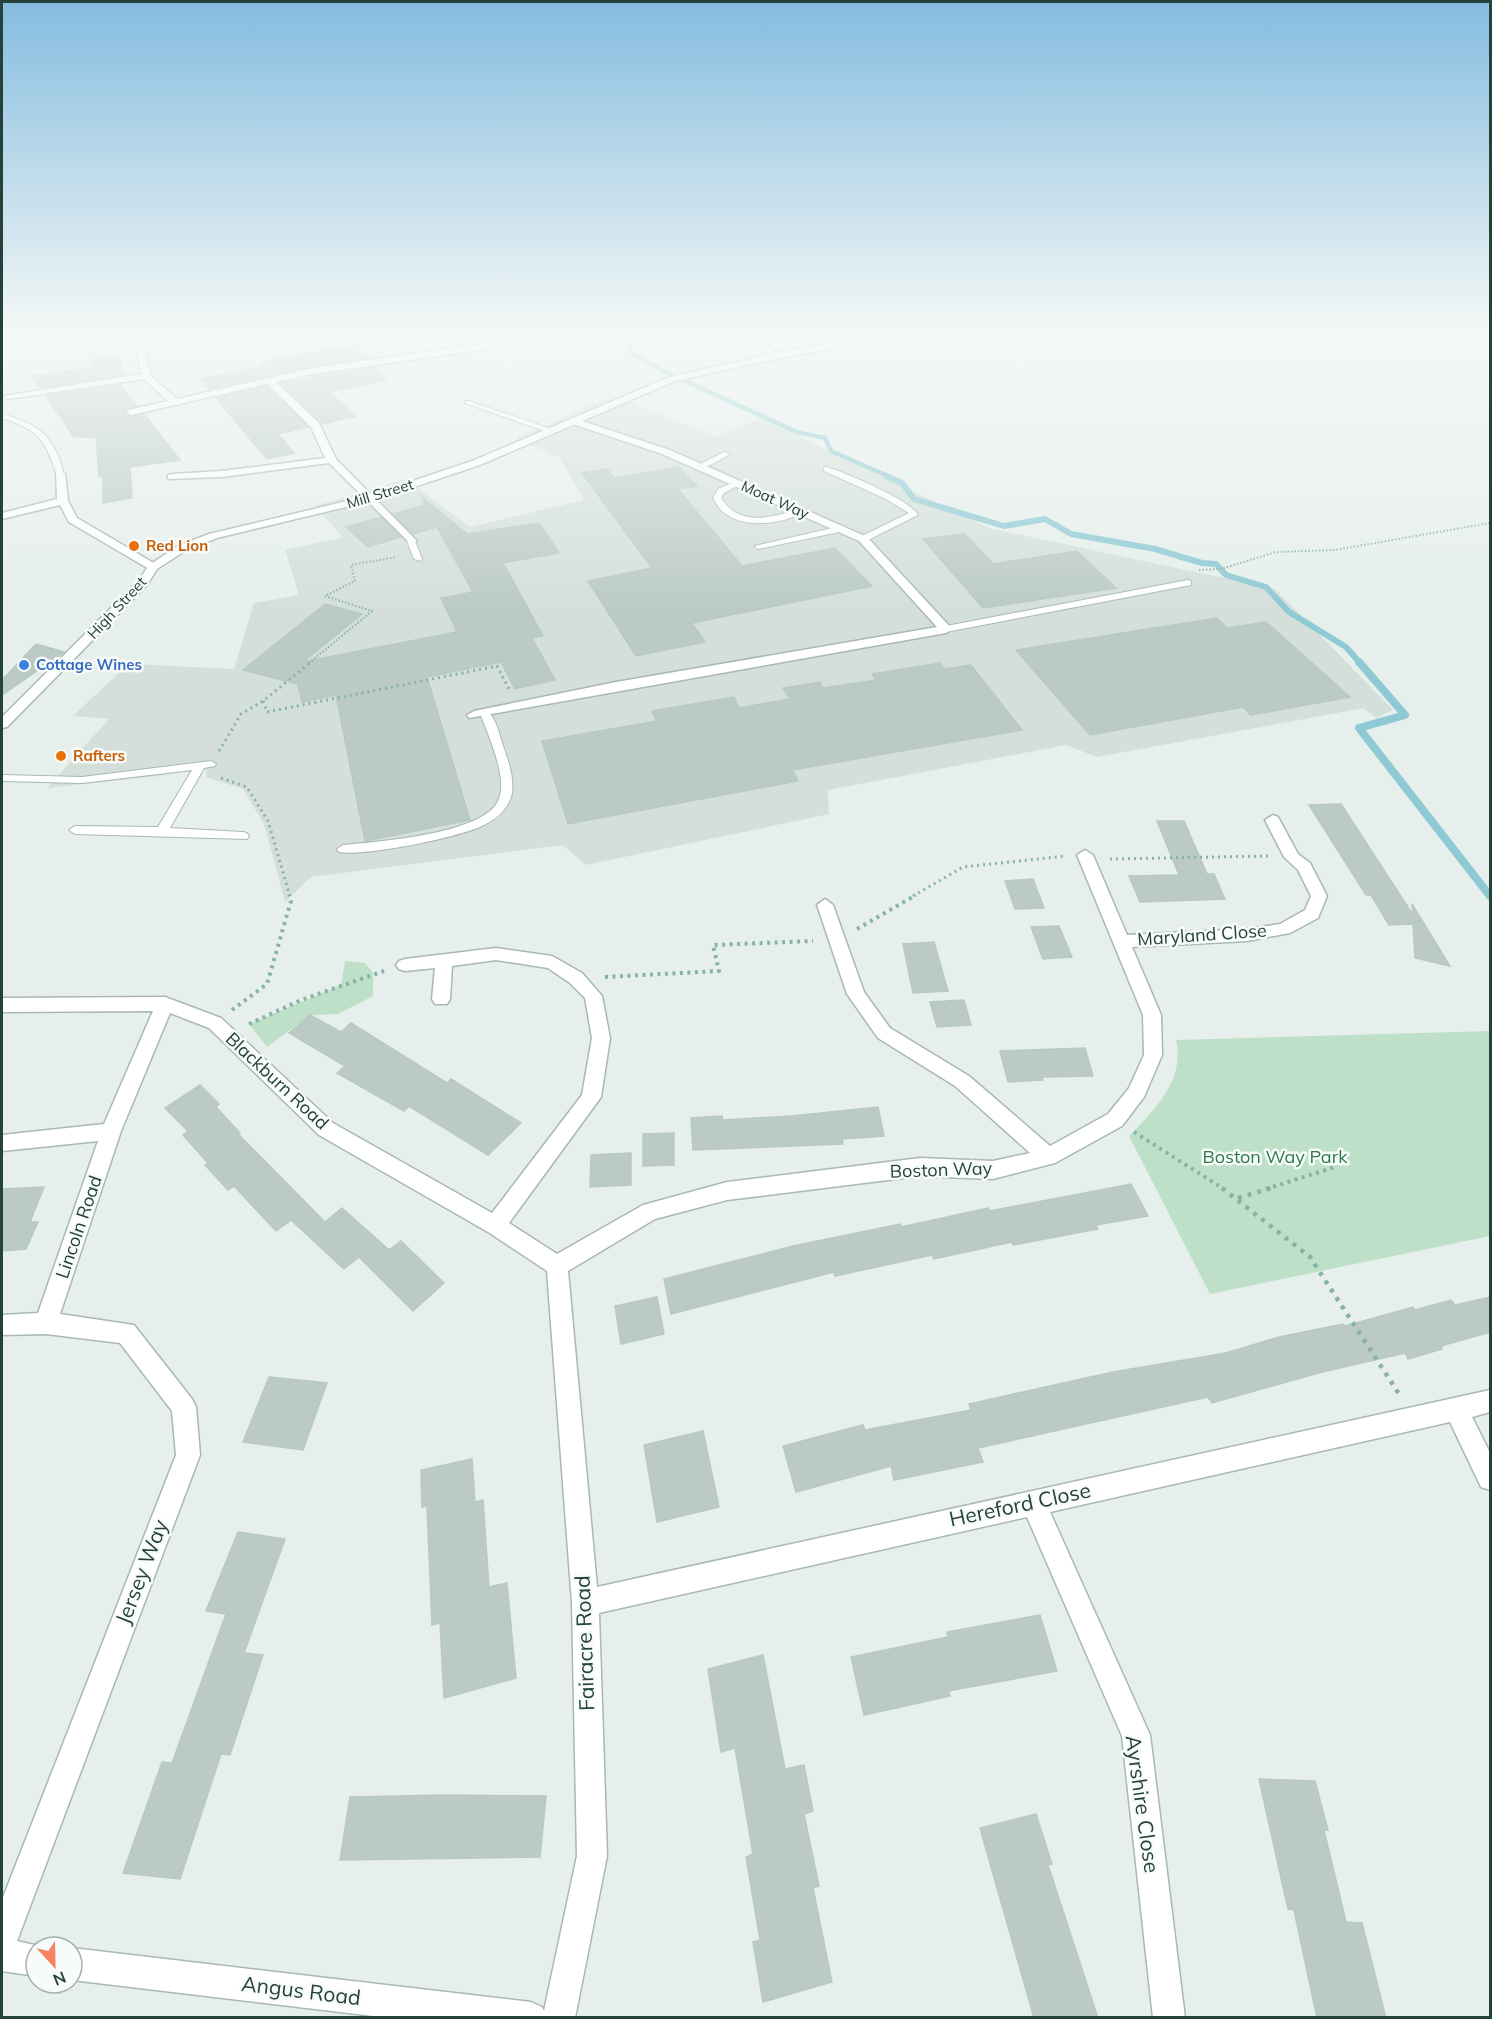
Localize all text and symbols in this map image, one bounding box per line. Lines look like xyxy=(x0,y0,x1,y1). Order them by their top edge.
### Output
street label: Mill Street xyxy=(344,474,416,513)
street label: Moat Way xyxy=(738,476,812,523)
place label: Red Lion xyxy=(146,536,208,555)
marker: Red Lion xyxy=(127,539,141,553)
street label: High Street xyxy=(83,573,150,643)
place label: Cottage Wines xyxy=(36,655,142,674)
marker: Cottage Wines xyxy=(17,658,31,672)
place label: Rafters xyxy=(73,746,125,765)
marker: Rafters xyxy=(54,749,68,763)
street label: Maryland Close xyxy=(1137,919,1267,950)
street label: Blackburn Road xyxy=(221,1027,334,1134)
park label: Boston Way Park xyxy=(1203,1145,1348,1168)
street label: Boston Way xyxy=(889,1156,993,1183)
street label: Lincoln Road xyxy=(50,1172,107,1281)
street label: Hereford Close xyxy=(947,1476,1093,1532)
street label: Jersey Way xyxy=(109,1516,173,1628)
street label: Fairacre Road xyxy=(569,1575,599,1711)
street label: Ayrshire Close xyxy=(1120,1733,1166,1874)
north arrow xyxy=(24,1935,84,1995)
text: N xyxy=(50,1967,69,1990)
street label: Angus Road xyxy=(240,1970,362,2010)

